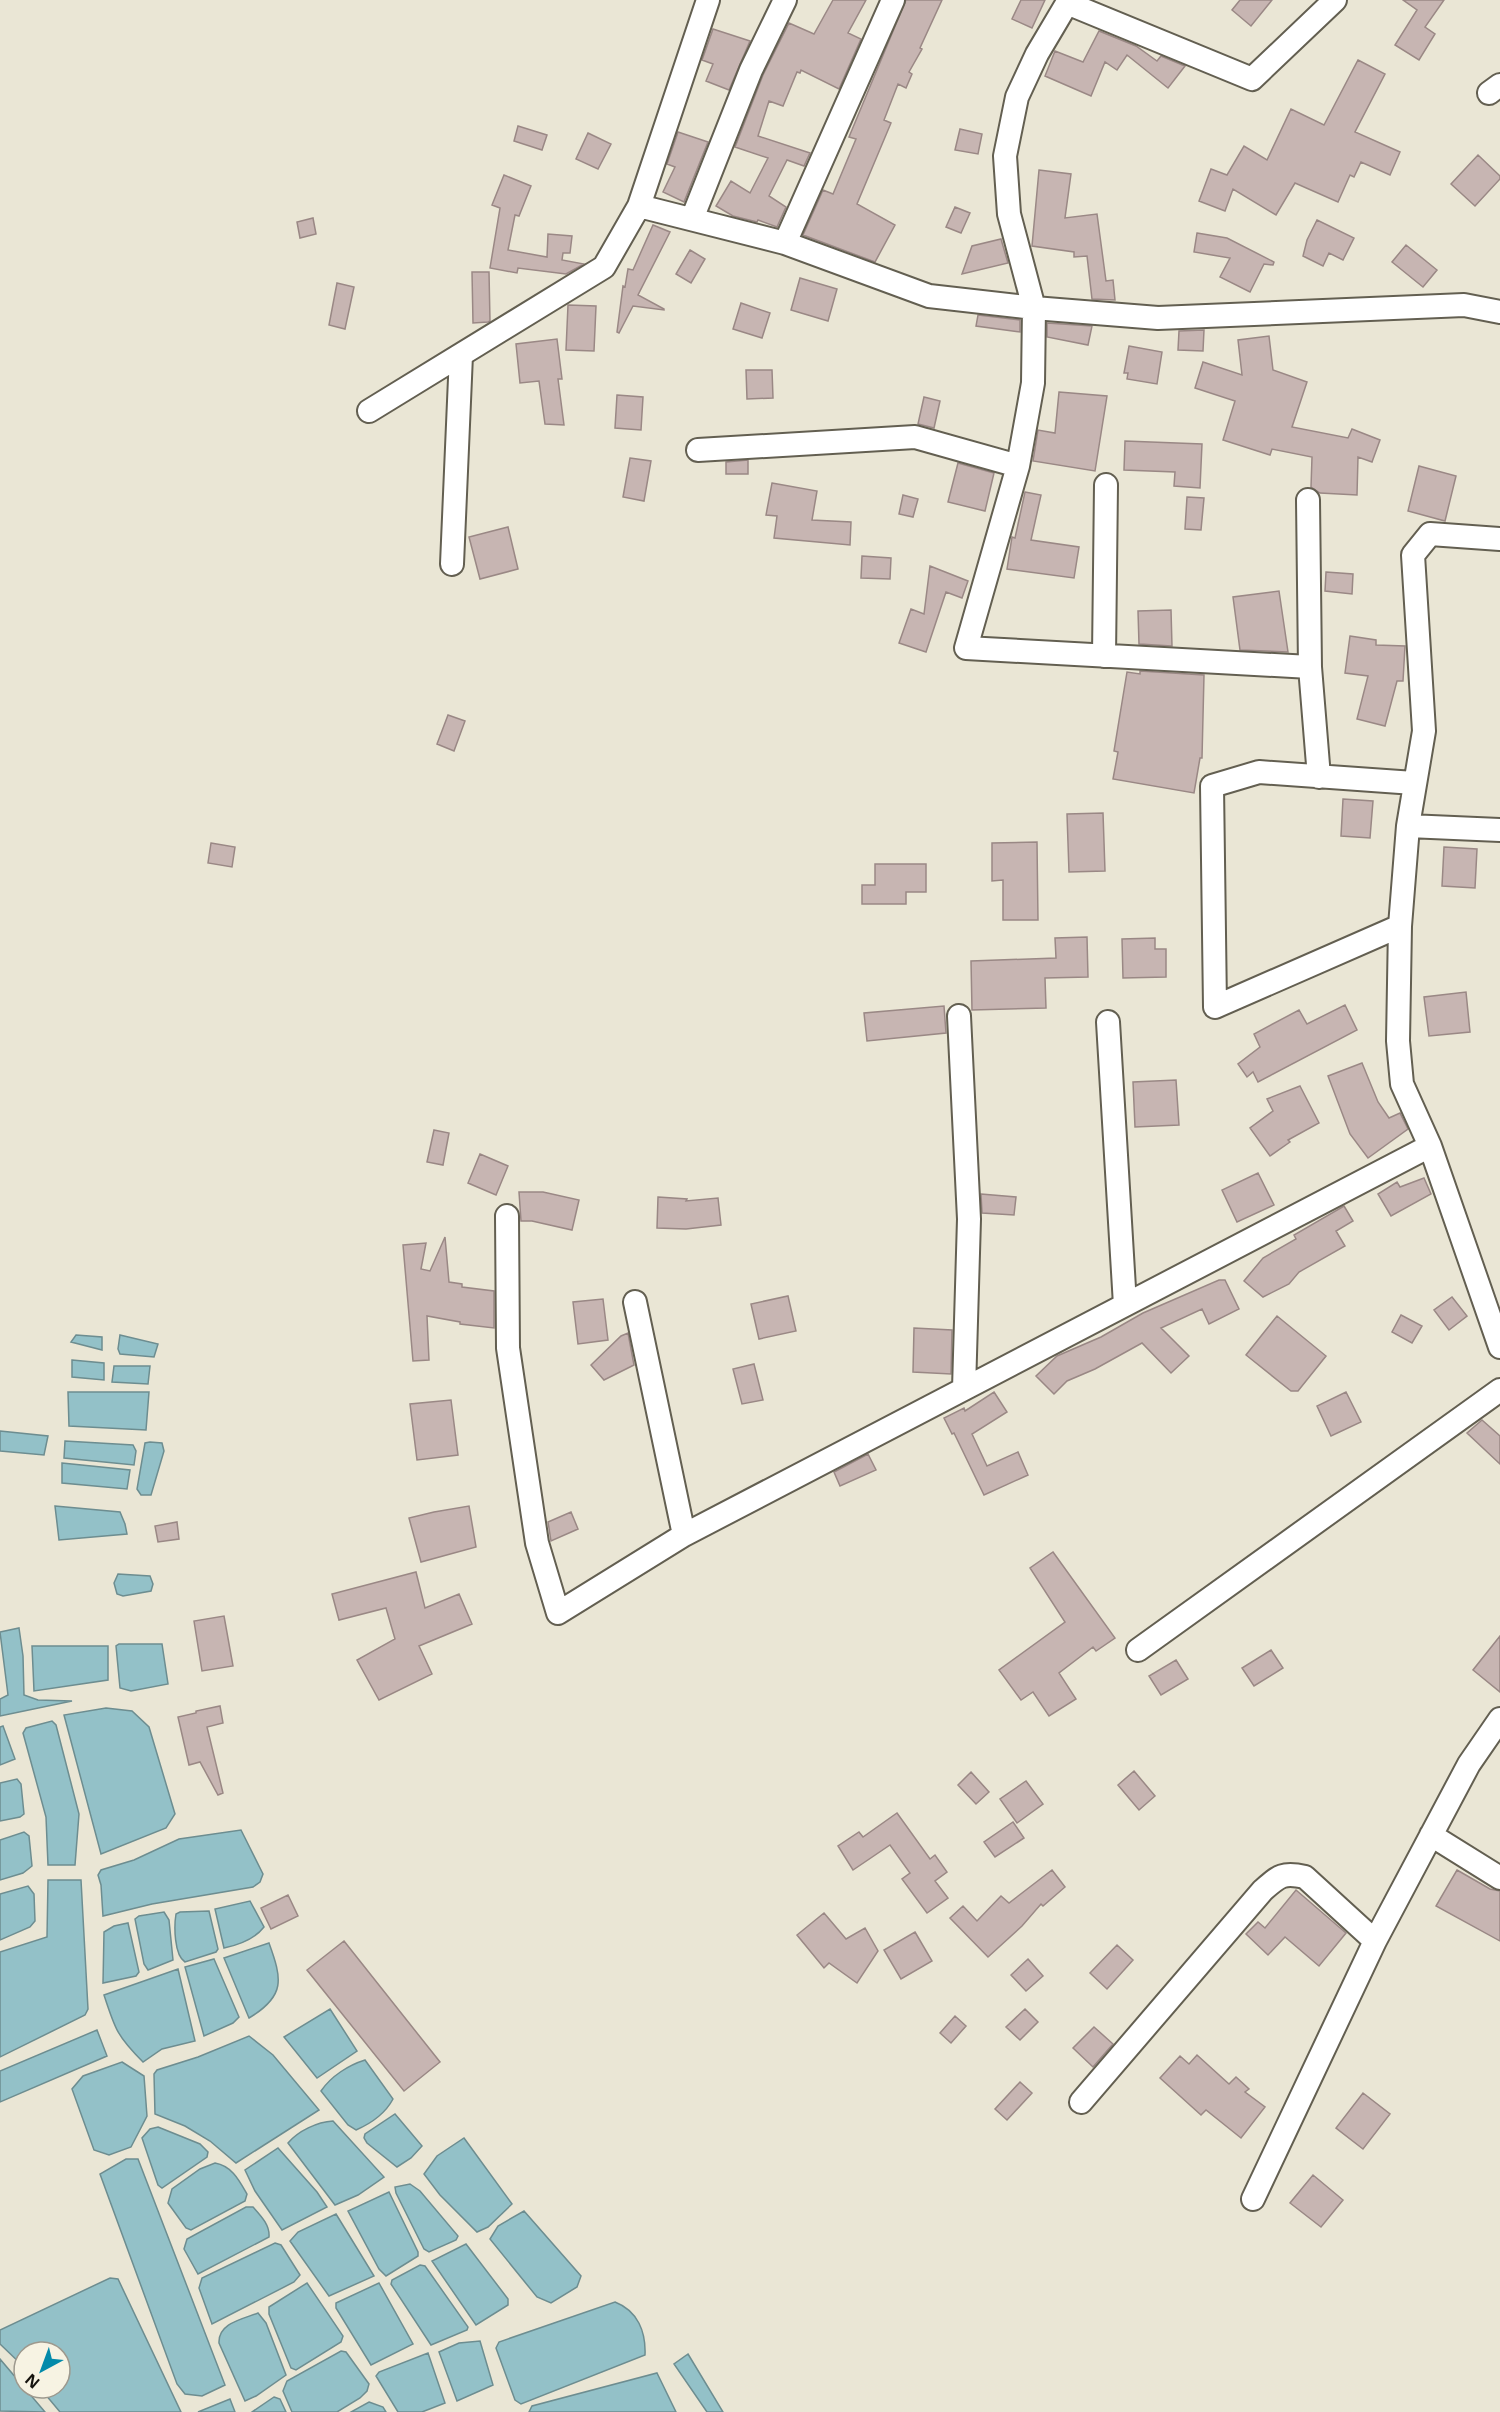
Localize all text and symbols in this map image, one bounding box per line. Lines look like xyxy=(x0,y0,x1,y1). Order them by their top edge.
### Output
north arrow xyxy=(12,2340,72,2400)
text: N xyxy=(20,2369,44,2394)

